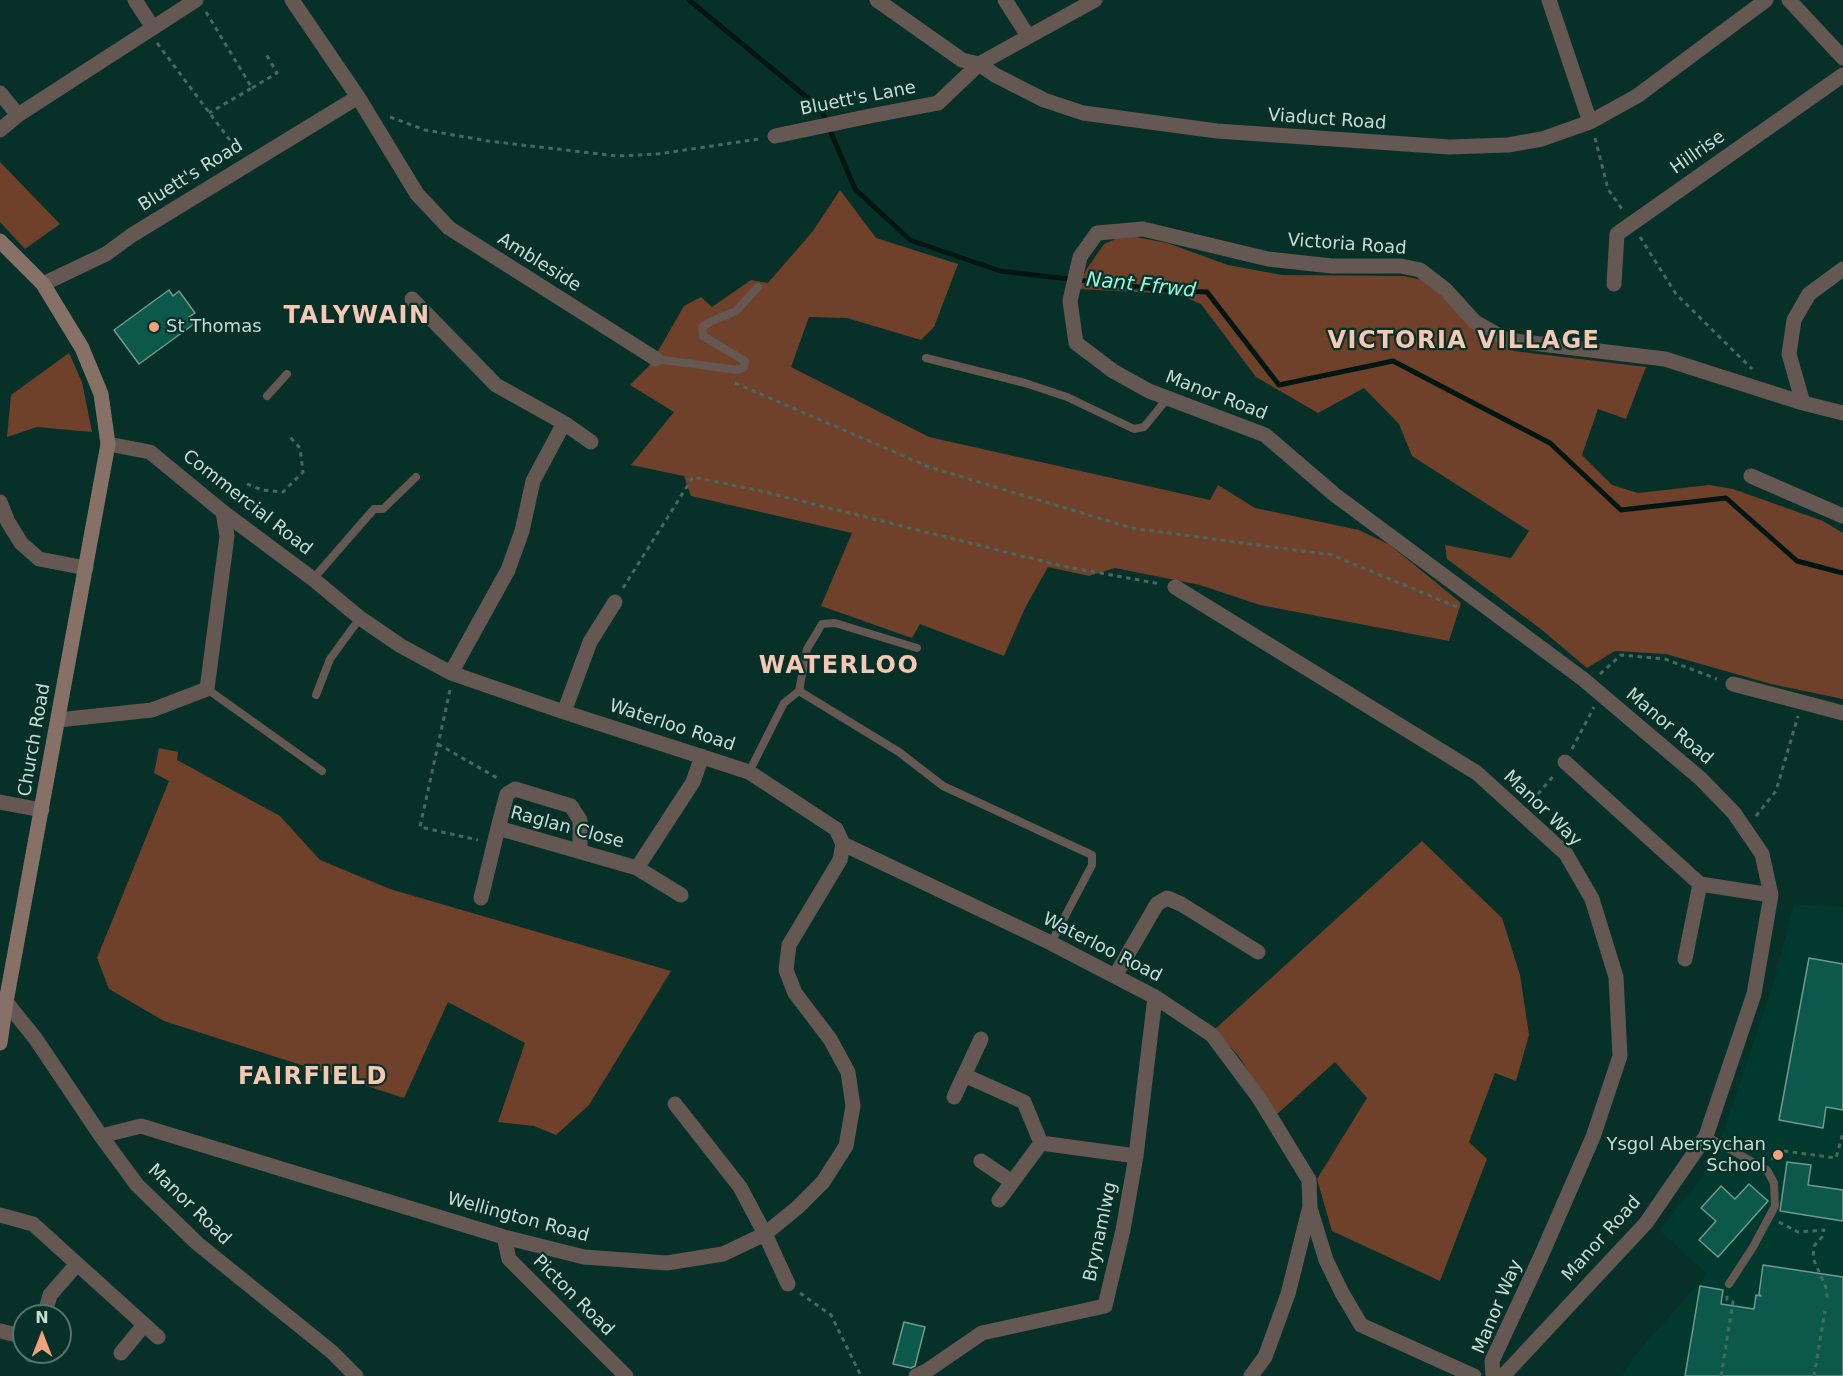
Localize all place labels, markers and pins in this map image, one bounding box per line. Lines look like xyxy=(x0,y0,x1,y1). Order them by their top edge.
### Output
place label: St Thomas xyxy=(166,316,262,338)
marker: St Thomas xyxy=(147,320,161,334)
place label: Ysgol Abersychan School xyxy=(1606,1134,1766,1176)
marker: Ysgol Abersychan School xyxy=(1771,1148,1785,1162)

